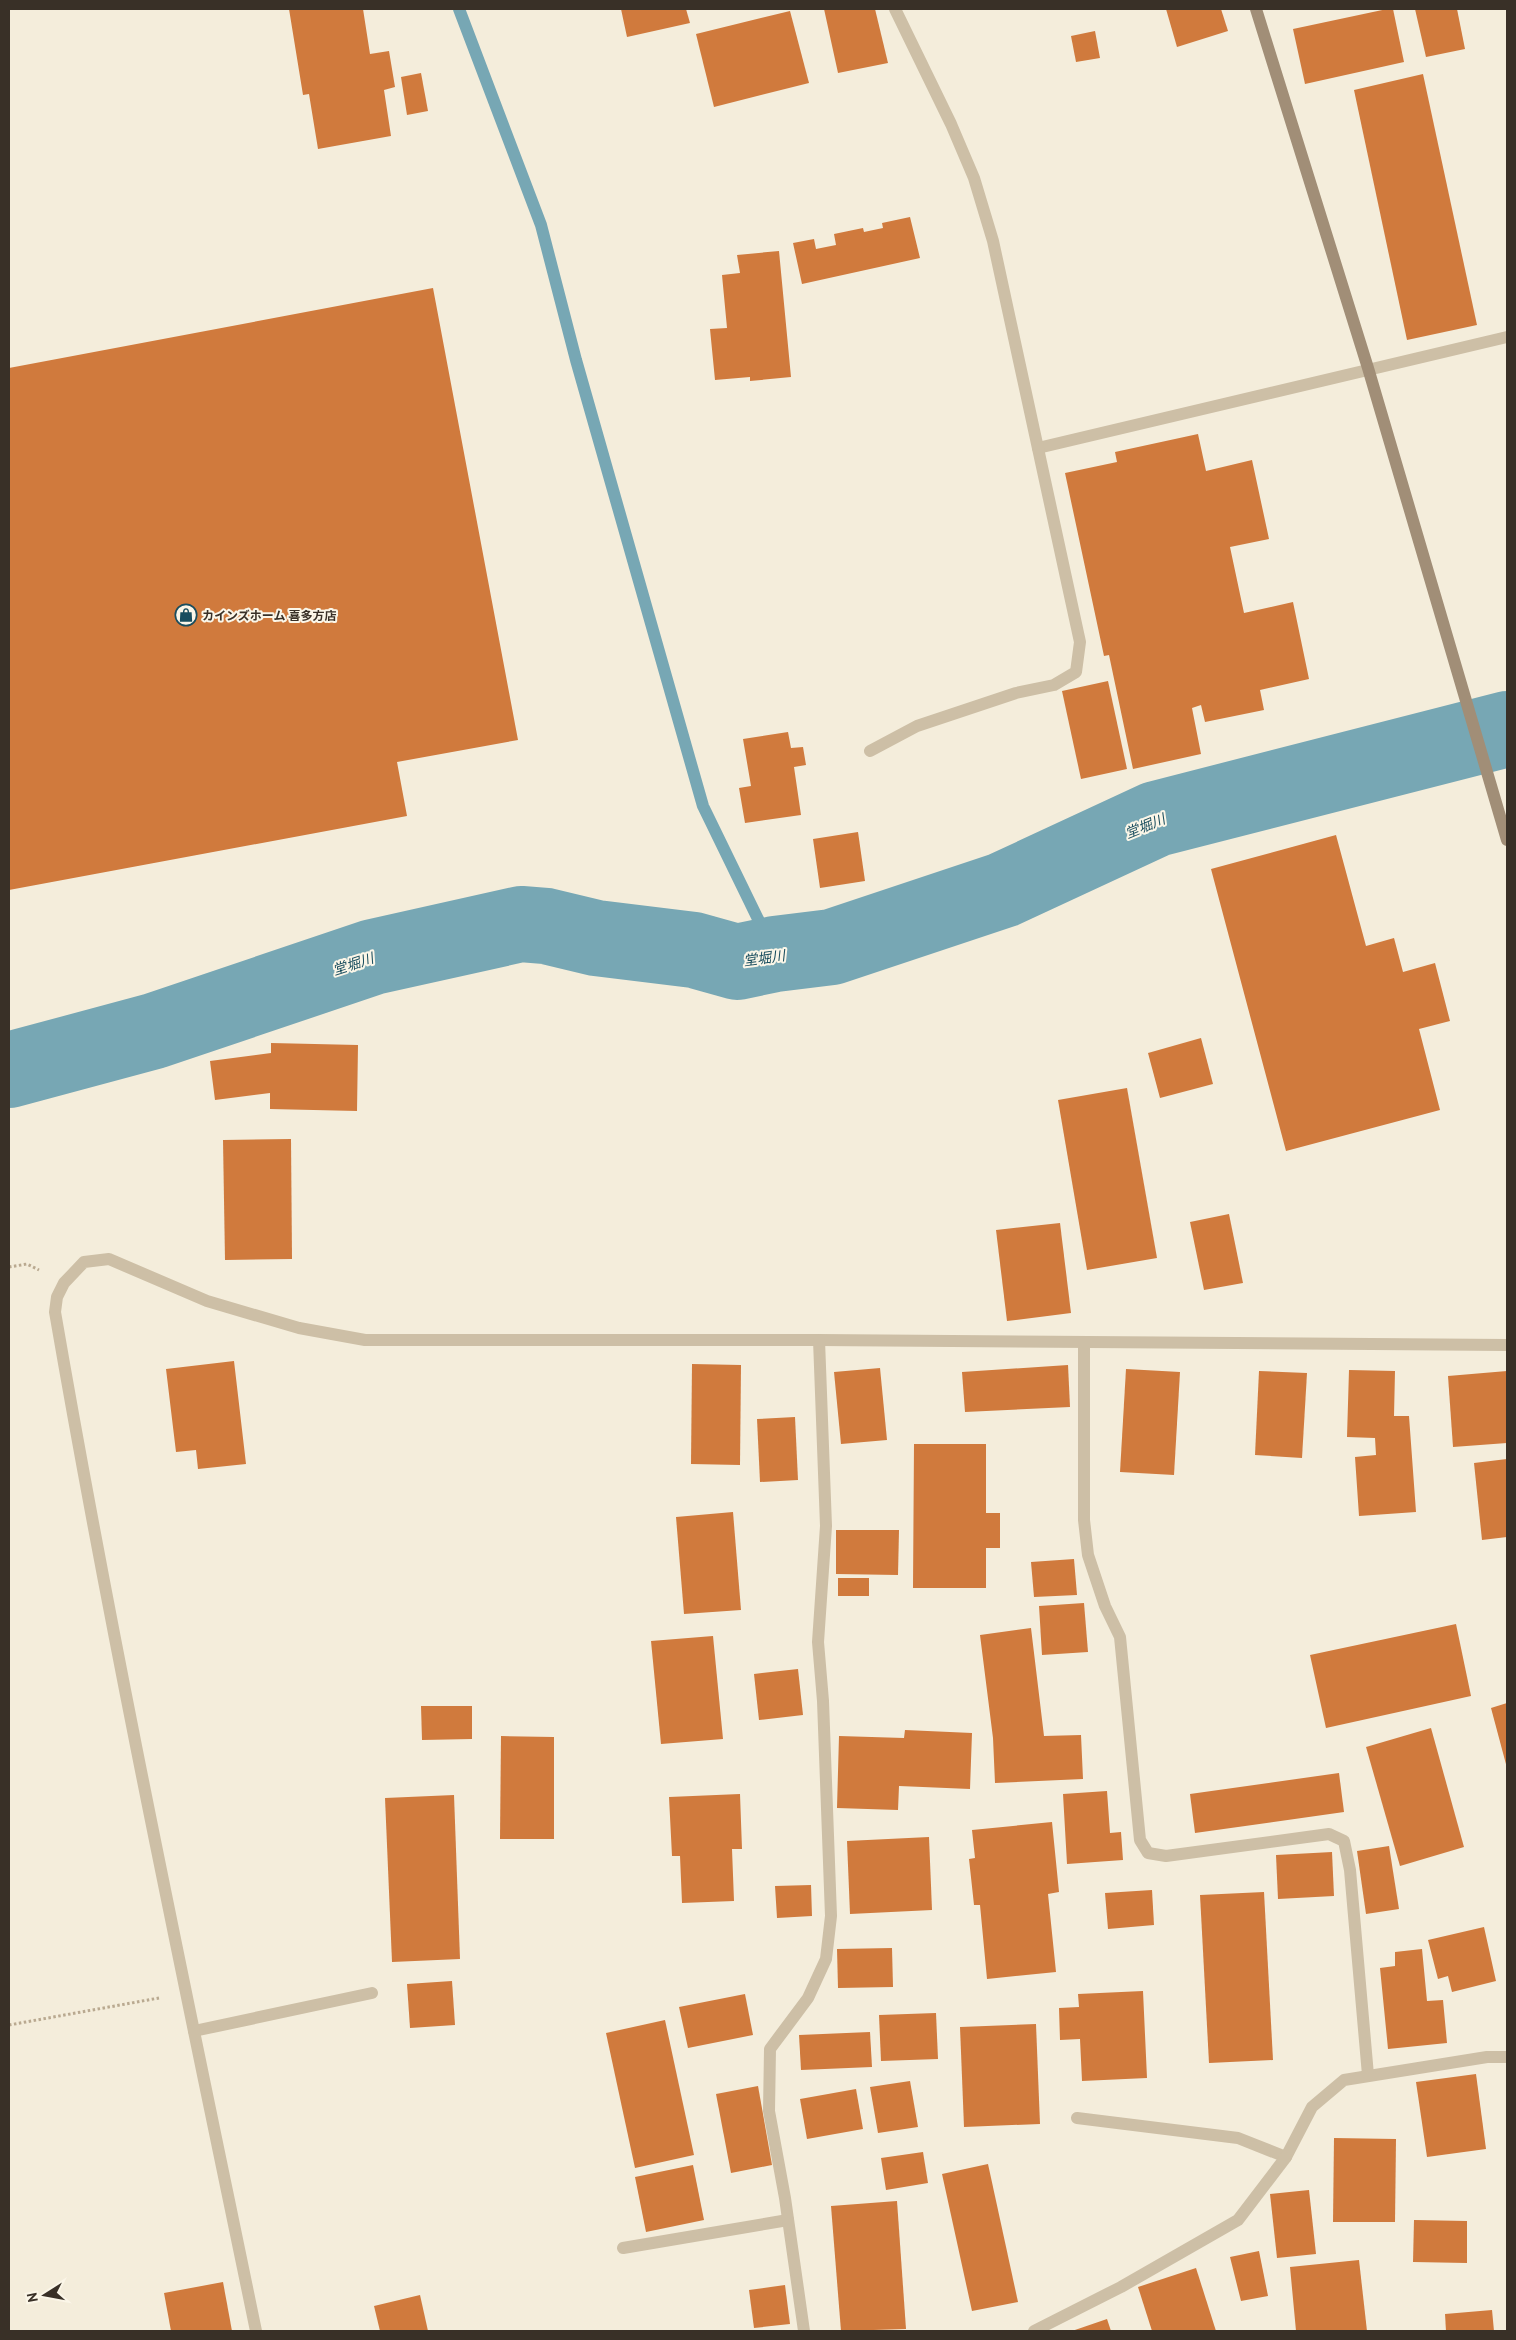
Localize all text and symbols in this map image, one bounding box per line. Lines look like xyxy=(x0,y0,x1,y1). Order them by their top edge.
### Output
shop icon: カインズホーム 喜多方店 xyxy=(174,603,198,627)
place label: カインズホーム 喜多方店 xyxy=(202,608,336,623)
water label: 堂堀川 xyxy=(1122,809,1170,842)
water label: 堂堀川 xyxy=(742,946,788,970)
water label: 堂堀川 xyxy=(330,948,378,979)
north arrow xyxy=(20,2270,70,2320)
text: N xyxy=(23,2291,42,2304)

